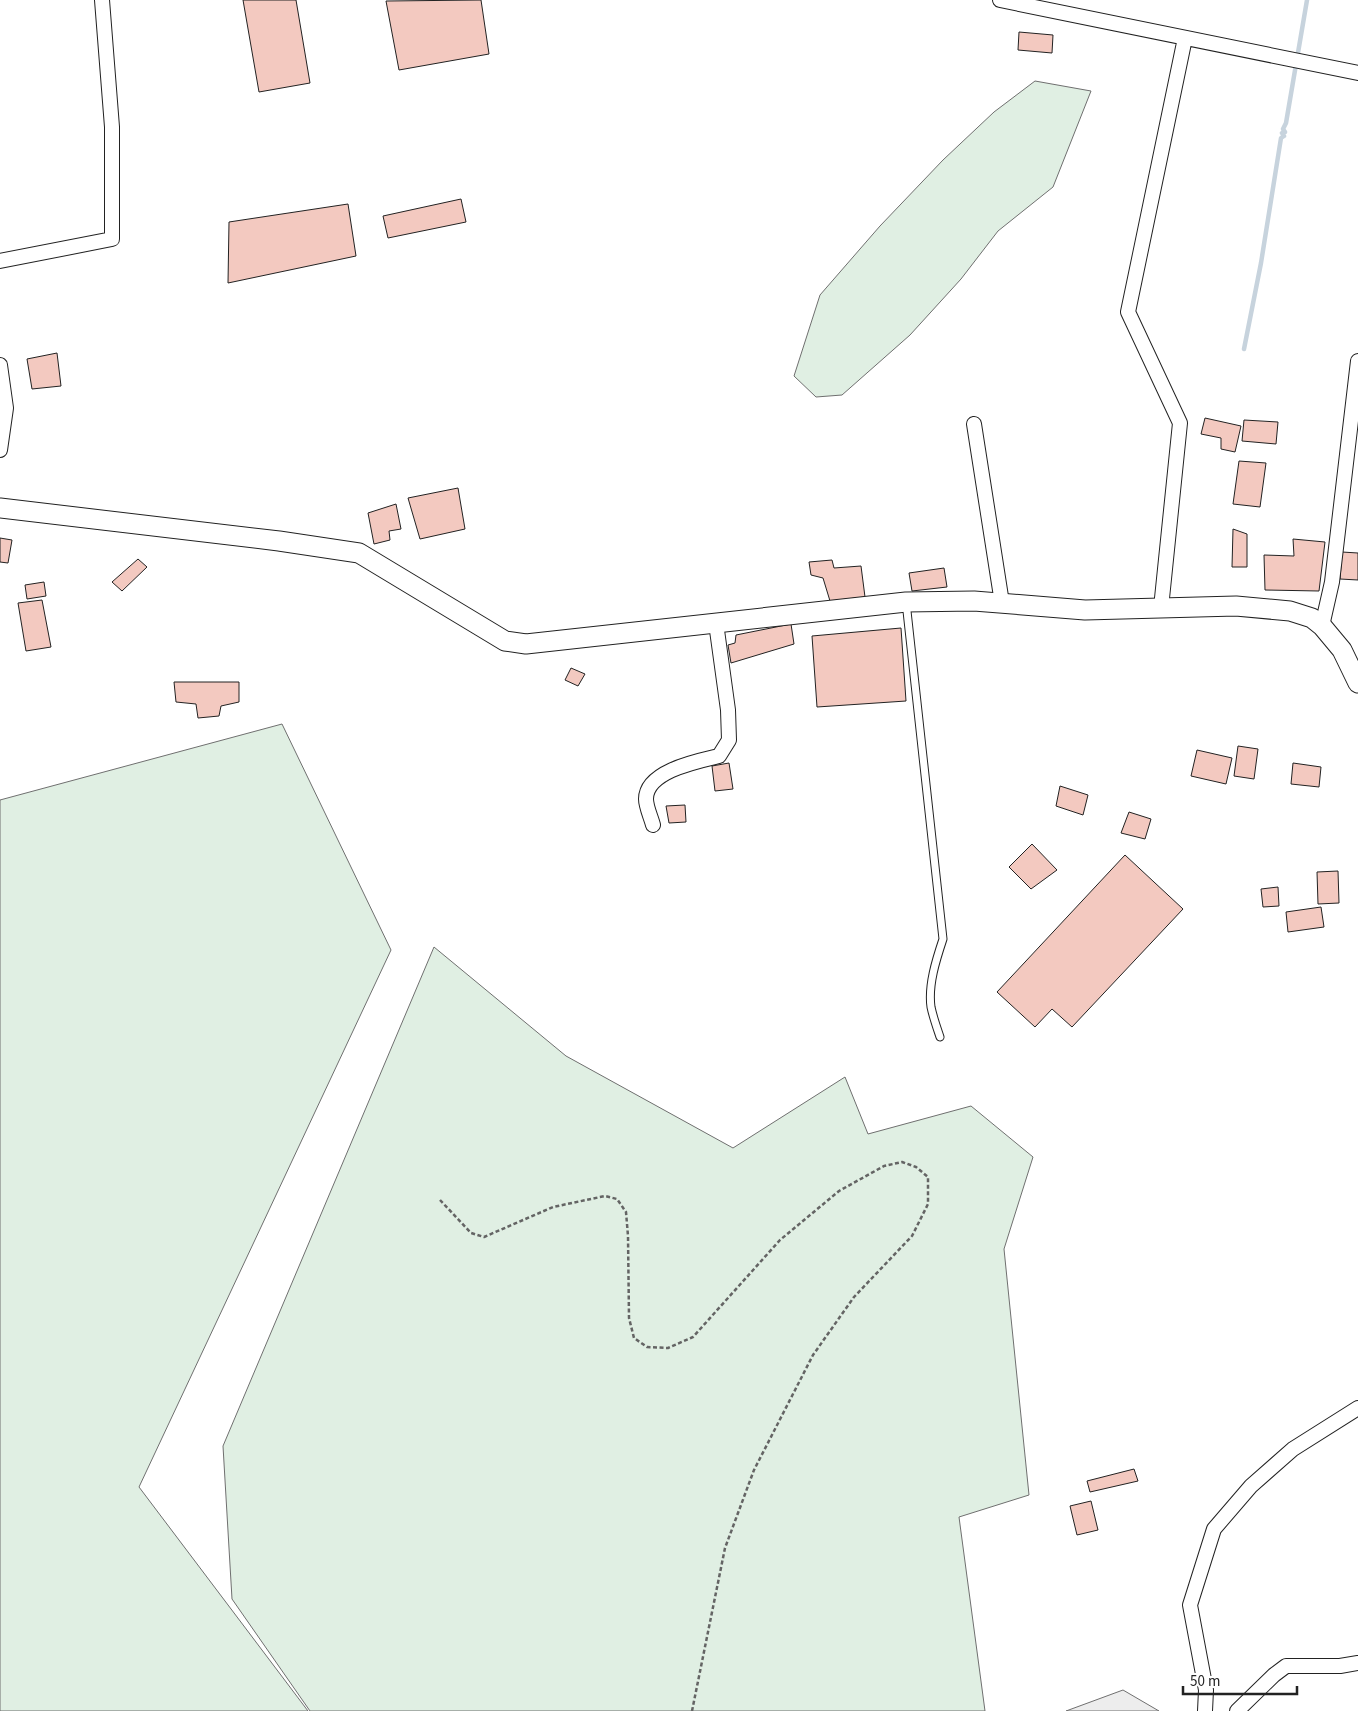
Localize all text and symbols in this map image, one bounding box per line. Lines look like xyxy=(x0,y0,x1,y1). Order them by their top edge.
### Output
scale bar xyxy=(1183,1664,1297,1696)
text: 50 m xyxy=(1190,1671,1220,1692)

